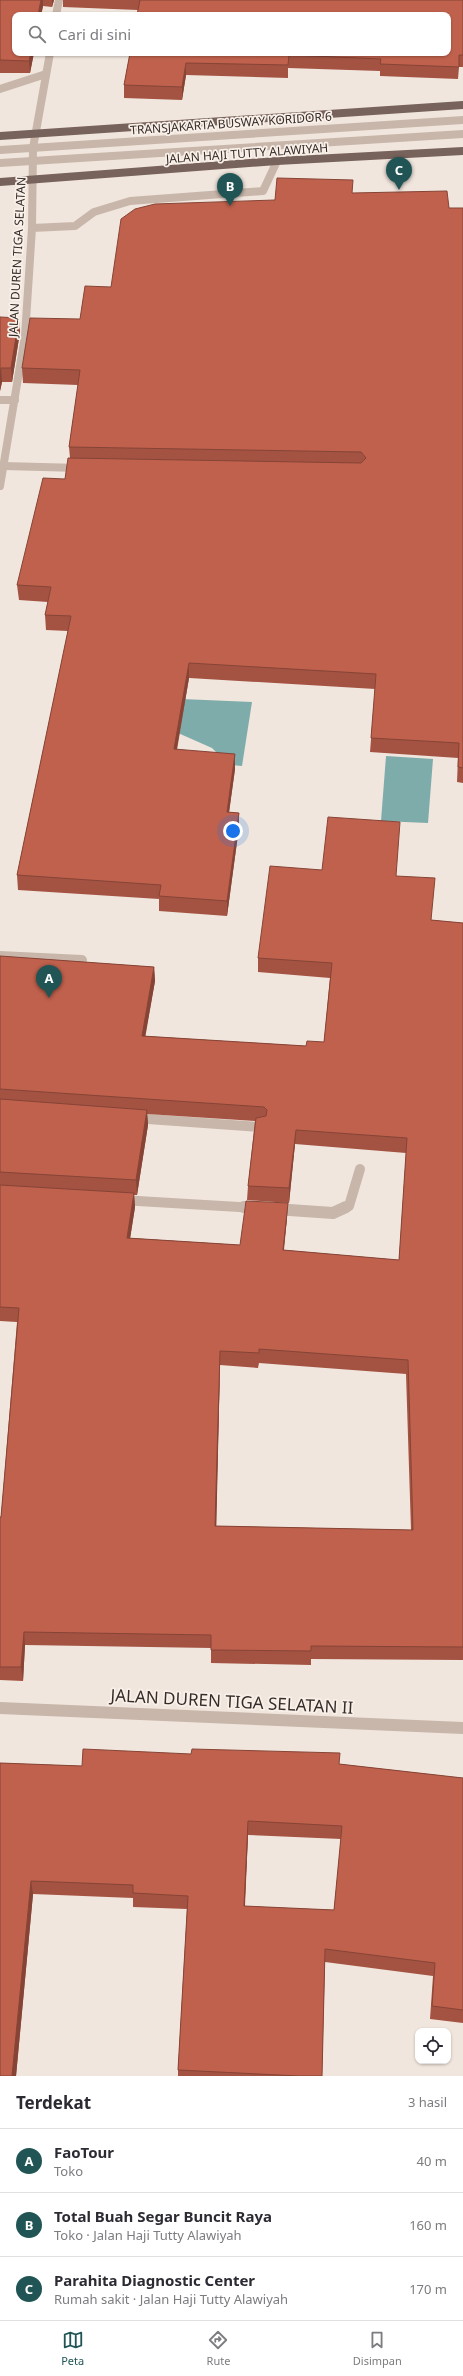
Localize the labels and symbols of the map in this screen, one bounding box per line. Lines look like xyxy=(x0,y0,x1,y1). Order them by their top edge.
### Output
street label: TRANSJAKARTA BUSWAY KORIDOR 6 xyxy=(130,107,332,139)
street label: JALAN HAJI TUTTY ALAWIYAH xyxy=(164,139,329,167)
pin: C xyxy=(386,157,412,190)
pin: B xyxy=(217,173,243,206)
street label: JALAN DUREN TIGA SELATAN xyxy=(4,177,30,338)
your location xyxy=(223,821,243,841)
pin: A xyxy=(36,965,62,998)
street label: JALAN DUREN TIGA SELATAN II xyxy=(108,1683,354,1719)

